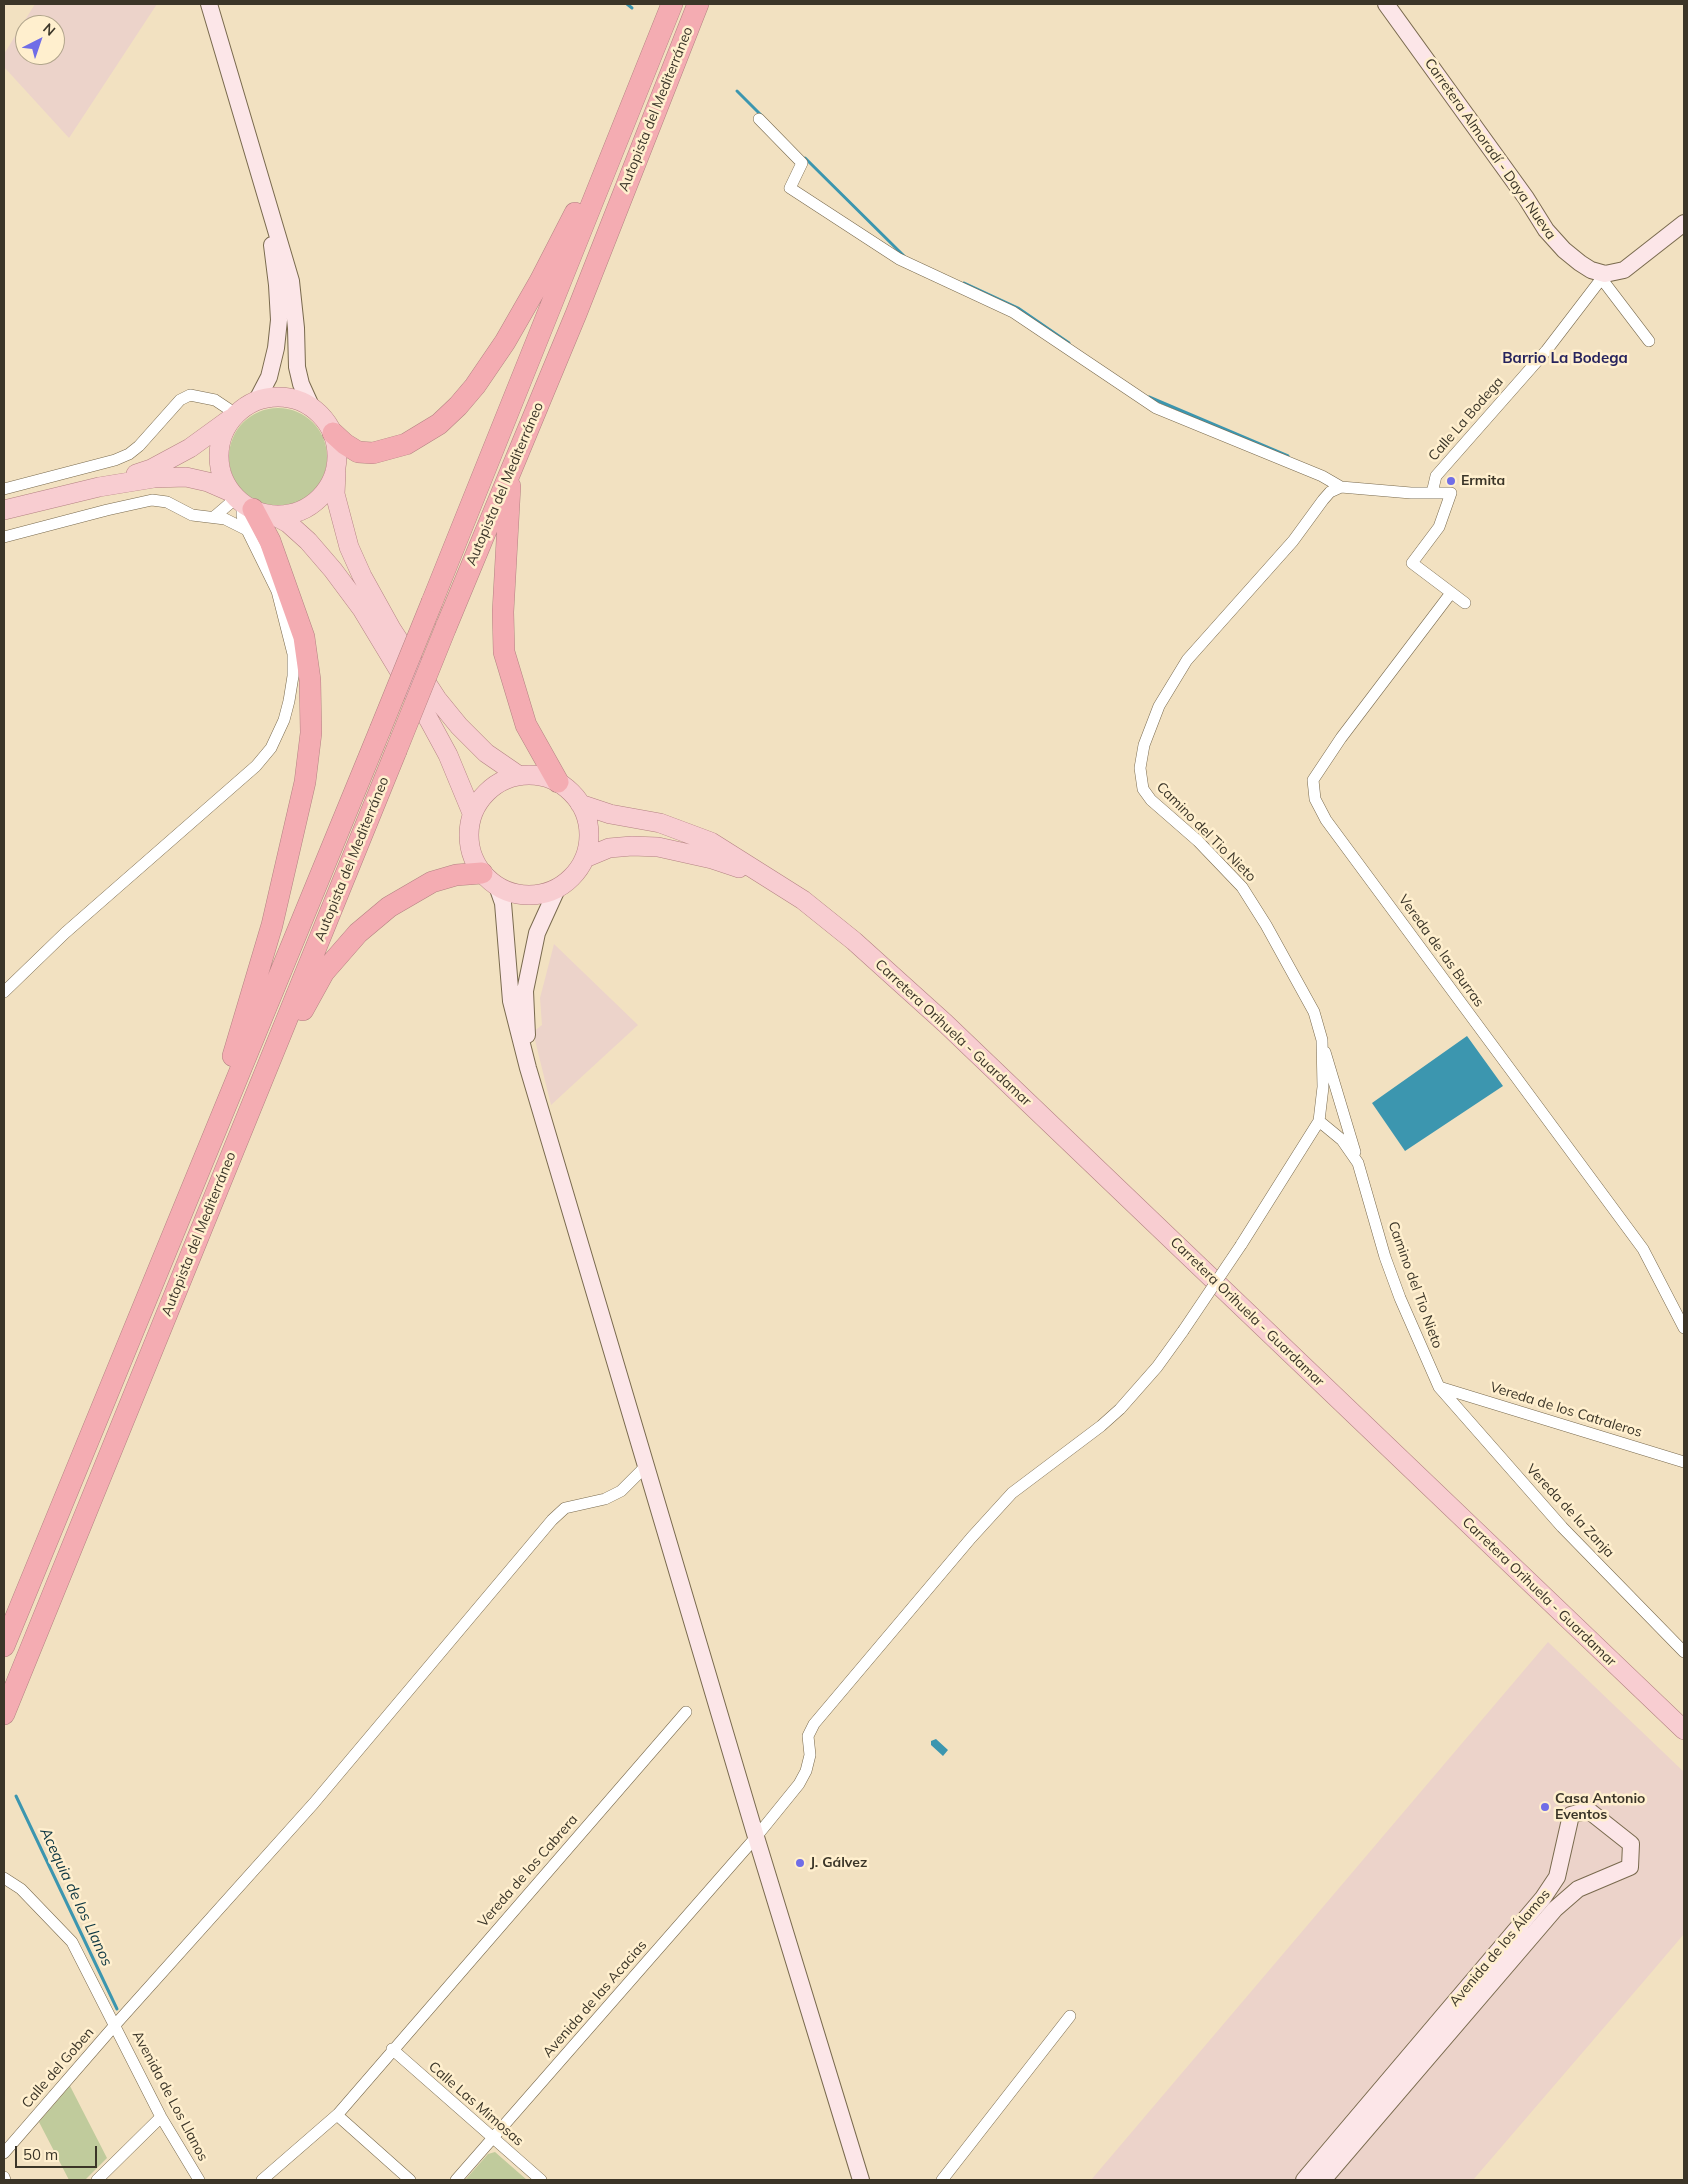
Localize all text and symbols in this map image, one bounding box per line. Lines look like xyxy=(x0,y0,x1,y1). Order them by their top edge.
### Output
north arrow xyxy=(15,15,65,65)
text: N xyxy=(39,19,59,40)
street label: Autopista del Mediterráneo xyxy=(615,24,697,194)
street label: Carretera Almoradí - Daya Nueva xyxy=(1421,55,1559,243)
district label: Barrio La Bodega xyxy=(1502,349,1628,367)
street label: Calle La Bodega xyxy=(1425,374,1507,464)
street label: Autopista del Mediterráneo xyxy=(463,400,547,568)
place label: Ermita xyxy=(1461,473,1505,489)
marker: Ermita xyxy=(1445,475,1457,487)
street label: Autopista del Mediterráneo xyxy=(311,774,393,944)
street label: Camino del Tio Nieto xyxy=(1153,779,1259,885)
street label: Vereda de las Burras xyxy=(1395,892,1487,1010)
street label: Carretera Orihuela - Guardamar xyxy=(871,956,1035,1110)
street label: Autopista del Mediterráneo xyxy=(158,1149,240,1319)
street label: Camino del Tio Nieto xyxy=(1384,1219,1446,1351)
street label: Carretera Orihuela - Guardamar xyxy=(1167,1234,1327,1390)
street label: Vereda de los Catraleros xyxy=(1488,1379,1644,1441)
street label: Vereda de la Zanja xyxy=(1523,1461,1617,1561)
street label: Carretera Orihuela - Guardamar xyxy=(1459,1514,1619,1670)
place label: Casa Antonio Eventos xyxy=(1555,1791,1645,1824)
marker: Casa Antonio Eventos xyxy=(1539,1801,1551,1813)
street label: Vereda de los Cabrera xyxy=(475,1811,581,1931)
water label: Acequia de los Llanos xyxy=(36,1825,116,1969)
place label: J. Gálvez xyxy=(810,1855,867,1871)
marker: J. Gálvez xyxy=(794,1857,806,1869)
street label: Avenida de los Álamos xyxy=(1446,1886,1554,2010)
street label: Avenida de las Acacias xyxy=(539,1937,651,2061)
street label: Calle del Goben xyxy=(18,2024,98,2112)
street label: Avenida de Los Llanos xyxy=(129,2028,211,2164)
street label: Calle Las Mimosas xyxy=(425,2058,527,2150)
scale bar xyxy=(18,2136,100,2168)
text: 50 m xyxy=(23,2145,58,2164)

